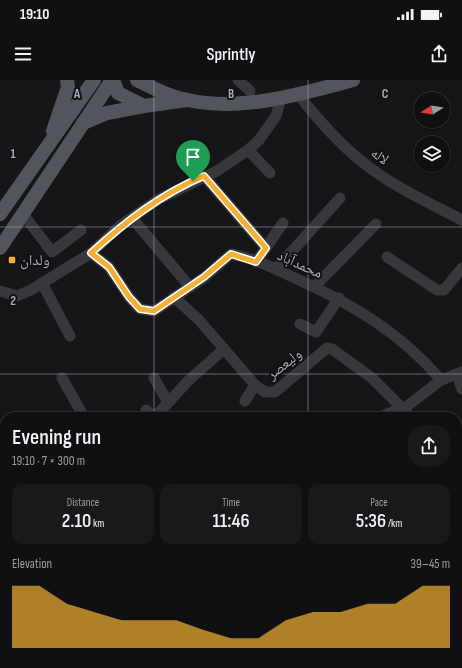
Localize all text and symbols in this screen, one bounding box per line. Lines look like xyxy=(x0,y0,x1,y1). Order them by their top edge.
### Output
text: 19:10 xyxy=(20,5,49,24)
icon: menu xyxy=(12,43,34,65)
icon: share xyxy=(428,43,450,65)
text: Sprintly xyxy=(206,44,256,65)
text: A xyxy=(73,86,81,102)
text: B xyxy=(228,86,234,102)
text: C xyxy=(382,86,389,102)
north arrow xyxy=(414,92,450,128)
map controls xyxy=(414,92,450,172)
button: layers xyxy=(414,136,450,172)
pin xyxy=(176,140,210,181)
street label: لاله xyxy=(367,144,392,169)
text: 1 xyxy=(10,146,16,162)
icon: arrive xyxy=(182,146,204,168)
street label: محمدآباد xyxy=(274,246,326,283)
place label: ولدان xyxy=(20,251,50,270)
marker: ولدان xyxy=(7,255,17,265)
text: 2 xyxy=(10,293,16,309)
street label: ولیعصر xyxy=(262,345,306,385)
text: Evening run xyxy=(12,424,101,451)
button: share xyxy=(408,425,450,467)
text: 19:10 · 7 × 300 m xyxy=(12,453,85,469)
text: Distance xyxy=(67,496,99,509)
text: Time xyxy=(222,496,240,509)
text: Pace xyxy=(370,496,388,509)
text: 2.10 xyxy=(62,509,91,533)
text: 11:46 xyxy=(212,509,250,533)
text: 5:36 xyxy=(356,509,386,533)
text: km xyxy=(91,517,104,530)
text: /km xyxy=(386,517,402,530)
text: Elevation xyxy=(12,556,52,572)
text: 39–45 m xyxy=(410,556,450,572)

